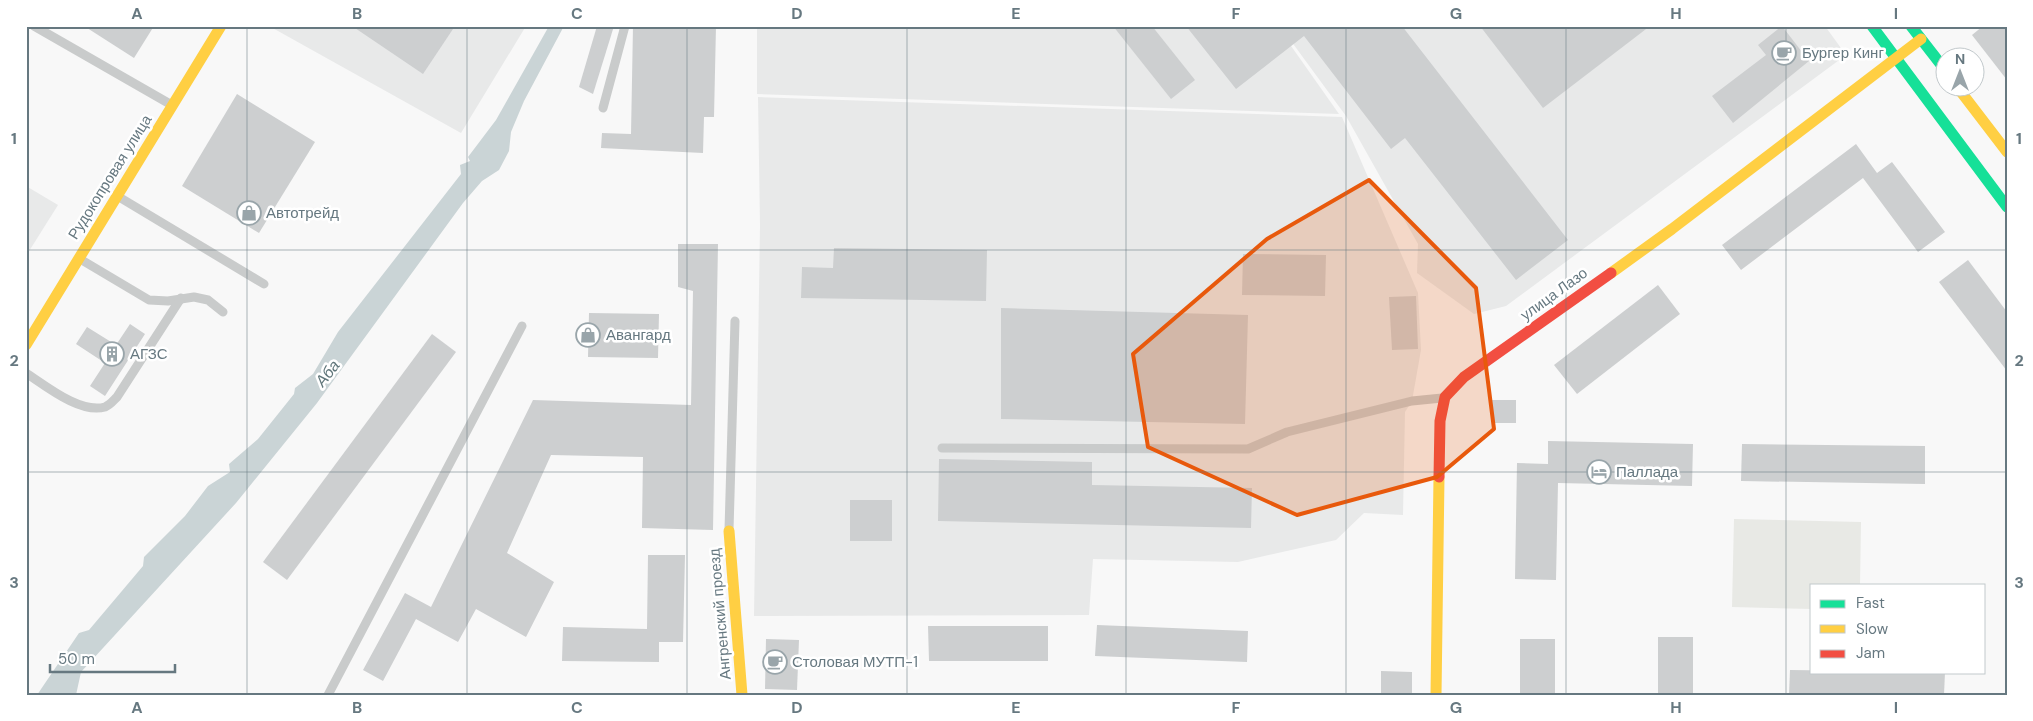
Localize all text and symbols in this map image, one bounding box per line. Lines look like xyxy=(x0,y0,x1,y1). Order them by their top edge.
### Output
text: A xyxy=(131,3,143,24)
text: B xyxy=(352,3,362,24)
text: C xyxy=(571,3,583,24)
text: D xyxy=(791,3,803,24)
text: E xyxy=(1011,3,1021,24)
text: F xyxy=(1232,3,1241,24)
text: G xyxy=(1450,3,1462,24)
text: H xyxy=(1670,3,1682,24)
text: I xyxy=(1894,3,1898,24)
cafe icon: Бургер Кинг xyxy=(1771,40,1797,66)
place label: Бургер Кинг xyxy=(1802,43,1884,63)
north arrow xyxy=(1936,48,1986,98)
text: N xyxy=(1955,50,1965,68)
street label: Рудокопровая улица xyxy=(64,110,157,243)
text: 1 xyxy=(11,128,17,149)
text: 1 xyxy=(2016,128,2022,149)
shop icon: Автотрейд xyxy=(236,200,262,226)
place label: Автотрейд xyxy=(266,203,339,223)
street label: улица Лазо xyxy=(1516,263,1592,325)
shop icon: Авангард xyxy=(575,322,601,348)
place label: Авангард xyxy=(606,325,671,345)
building icon: АГЗС xyxy=(99,341,125,367)
place label: АГЗС xyxy=(130,344,168,364)
text: 2 xyxy=(9,350,19,371)
text: 2 xyxy=(2014,350,2024,371)
water label: Аба xyxy=(310,356,344,392)
hotel icon: Паллада xyxy=(1586,459,1612,485)
place label: Паллада xyxy=(1616,462,1679,482)
street label: Ангренский проезд xyxy=(704,547,736,680)
text: 3 xyxy=(9,572,19,593)
text: 3 xyxy=(2014,572,2024,593)
legend xyxy=(1810,584,1986,674)
text: Fast xyxy=(1856,593,1885,613)
text: Slow xyxy=(1856,619,1889,639)
scale bar xyxy=(50,641,175,673)
text: Jam xyxy=(1856,643,1885,663)
text: 50 m xyxy=(58,649,95,669)
cafe icon: Столовая МУТП-1 xyxy=(762,649,788,675)
place label: Столовая МУТП-1 xyxy=(792,652,918,672)
text: A xyxy=(131,697,143,718)
text: B xyxy=(352,697,362,718)
text: C xyxy=(571,697,583,718)
text: D xyxy=(791,697,803,718)
text: E xyxy=(1011,697,1021,718)
text: F xyxy=(1232,697,1241,718)
text: G xyxy=(1450,697,1462,718)
text: H xyxy=(1670,697,1682,718)
text: I xyxy=(1894,697,1898,718)

